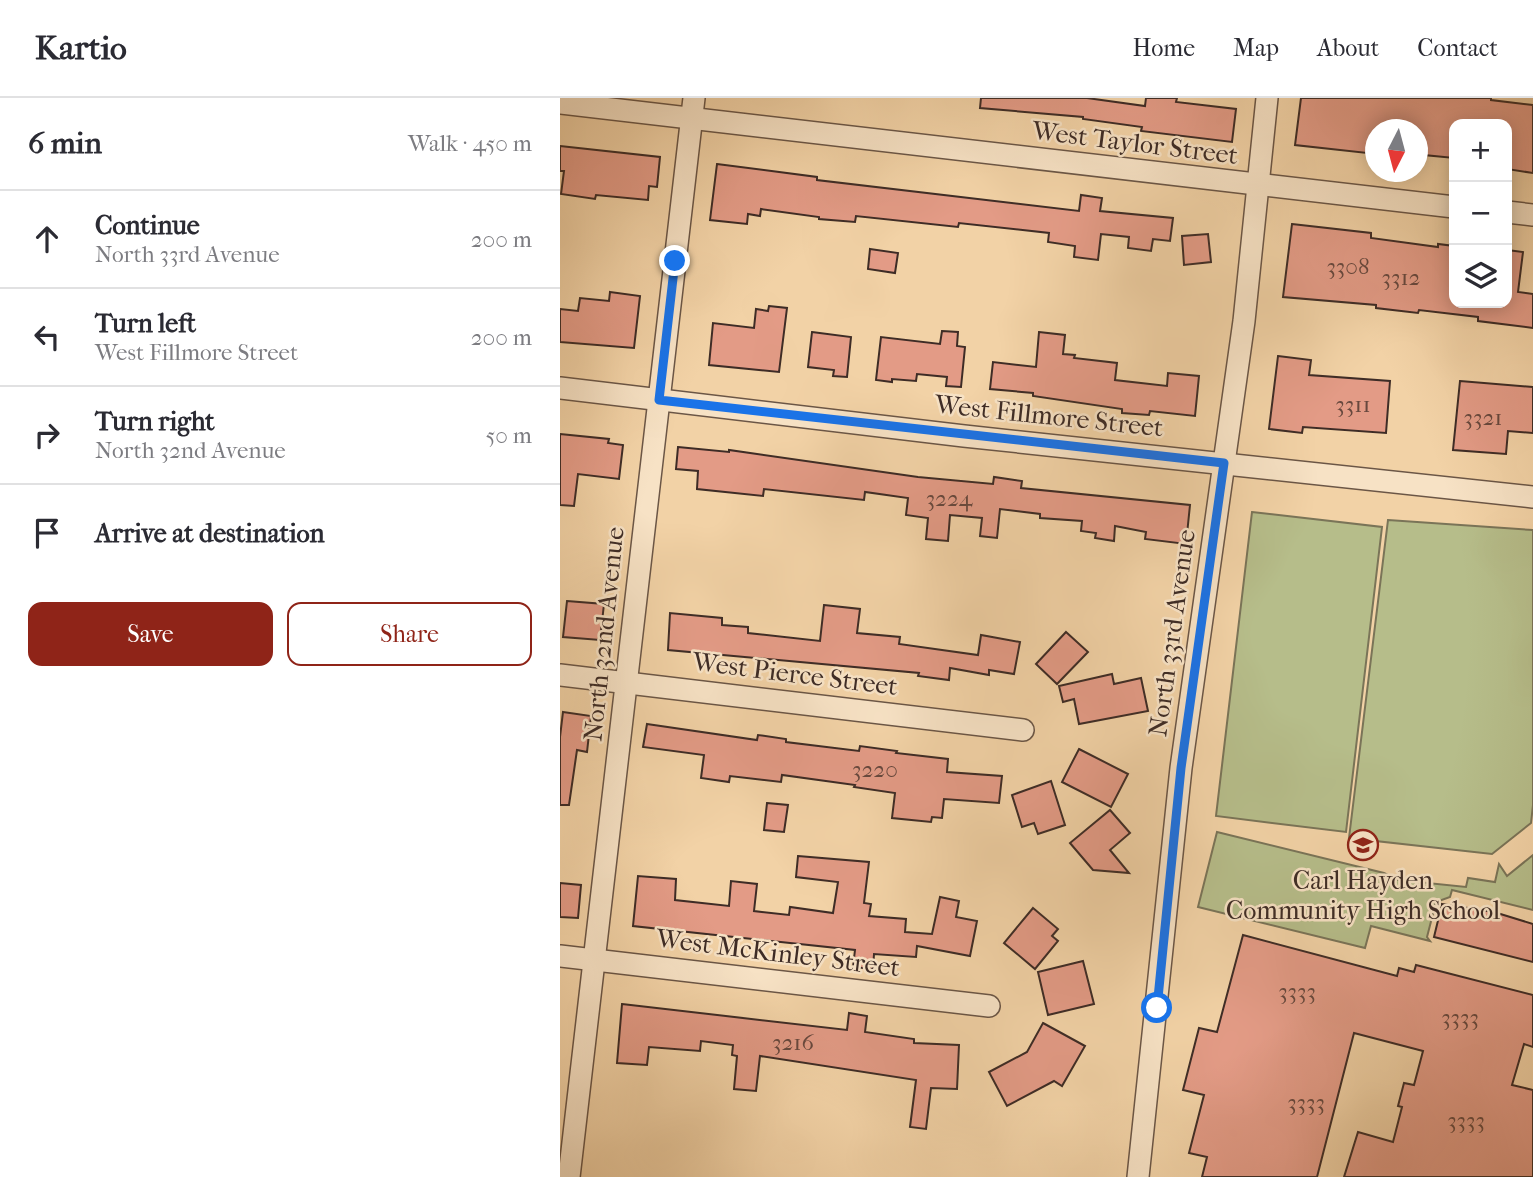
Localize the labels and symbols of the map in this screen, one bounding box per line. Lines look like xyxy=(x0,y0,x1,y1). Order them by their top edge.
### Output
street label: West Taylor Street xyxy=(1029,115,1240,171)
north arrow xyxy=(1365,119,1428,182)
route end xyxy=(659,245,690,276)
house number: 3308 xyxy=(1326,253,1370,280)
house number: 3312 xyxy=(1382,264,1421,291)
street label: West Fillmore Street xyxy=(932,388,1165,443)
house number: 3311 xyxy=(1335,391,1371,418)
house number: 3321 xyxy=(1464,404,1502,431)
house number: 3224 xyxy=(926,485,974,512)
street label: North 32nd Avenue xyxy=(577,525,631,743)
street label: North 33rd Avenue xyxy=(1142,527,1202,738)
street label: West Pierce Street xyxy=(690,646,900,702)
house number: 3220 xyxy=(852,756,898,783)
school or university icon: Carl Hayden Community High School xyxy=(1346,828,1380,862)
place label: Carl Hayden Community High School xyxy=(1226,865,1500,926)
street label: West McKinley Street xyxy=(653,923,902,983)
house number: 3333 xyxy=(1278,978,1316,1005)
route start xyxy=(1141,992,1172,1023)
house number: 3333 xyxy=(1441,1004,1479,1031)
house number: 3216 xyxy=(772,1029,814,1056)
house number: 3333 xyxy=(1287,1089,1325,1116)
house number: 3333 xyxy=(1447,1107,1485,1134)

